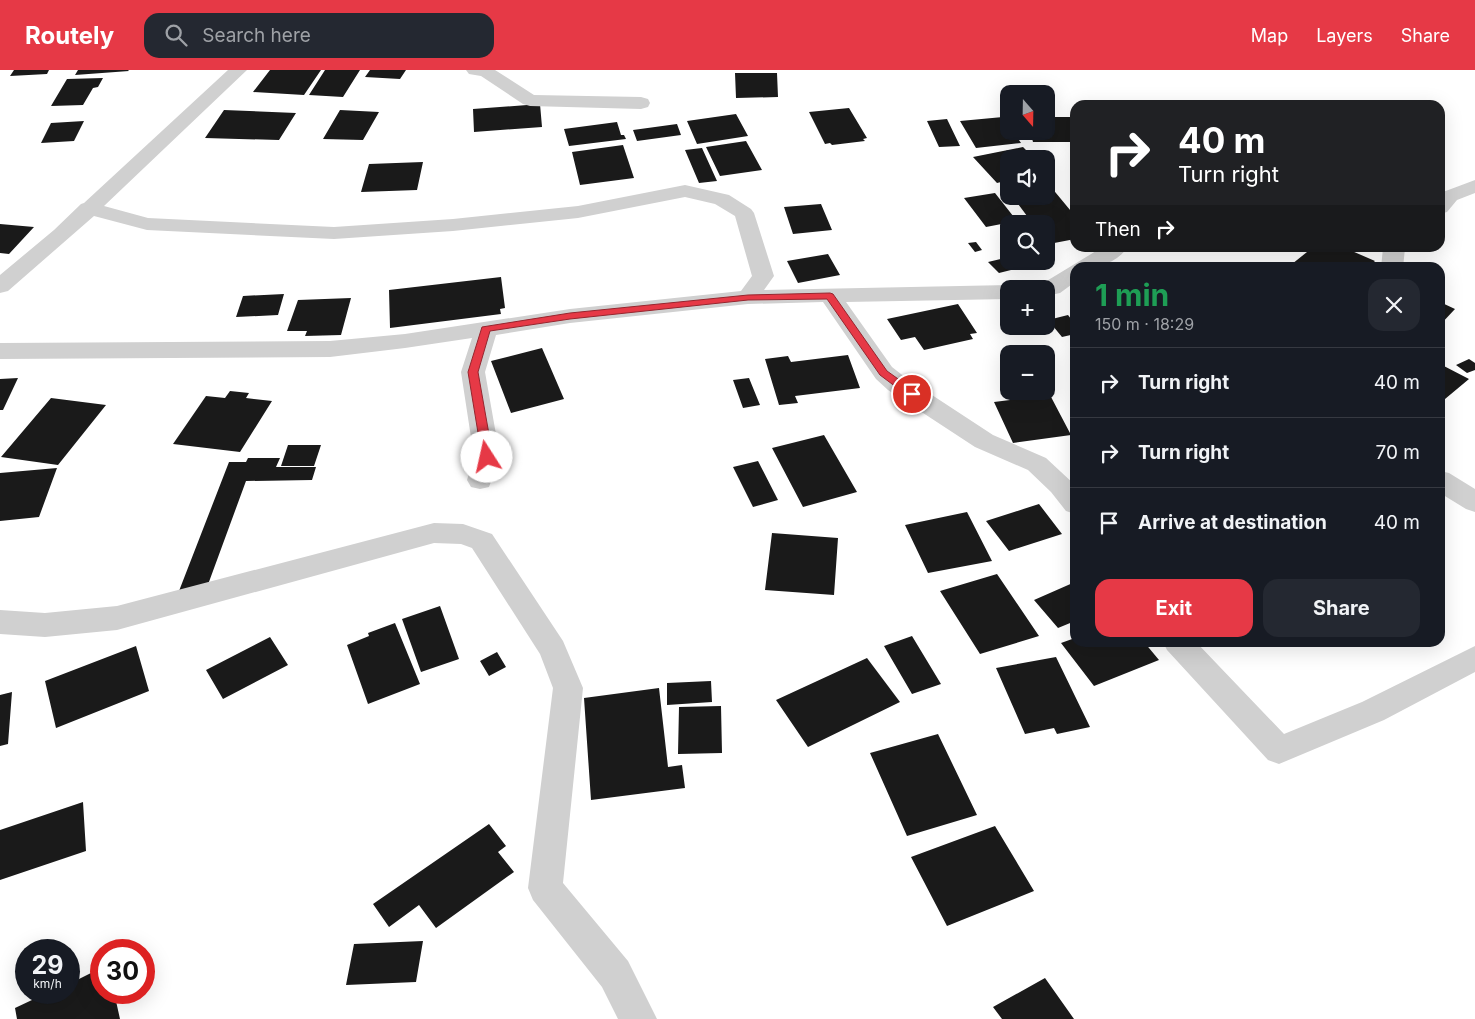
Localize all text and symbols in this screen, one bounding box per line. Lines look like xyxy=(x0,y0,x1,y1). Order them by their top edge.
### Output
search box xyxy=(144,13,494,58)
text: Routely xyxy=(25,21,114,50)
icon: search xyxy=(162,21,190,49)
text: Search here xyxy=(202,24,311,47)
text: Map xyxy=(1251,25,1288,46)
text: Layers xyxy=(1316,25,1373,46)
text: Share xyxy=(1401,25,1450,46)
north arrow xyxy=(1000,85,1055,140)
map controls xyxy=(1000,85,1055,400)
text: 40 m xyxy=(1178,119,1266,161)
icon: right xyxy=(1095,120,1160,185)
button: sound xyxy=(1000,150,1055,205)
text: Turn right xyxy=(1178,161,1279,187)
button: search xyxy=(1000,215,1055,270)
icon: right xyxy=(1151,215,1179,243)
text: Then xyxy=(1095,218,1141,241)
text: 1 min xyxy=(1095,277,1169,313)
button: close xyxy=(1368,279,1420,331)
button: + xyxy=(1000,280,1055,335)
text: 150 m · 18:29 xyxy=(1095,314,1194,334)
button: − xyxy=(1000,345,1055,400)
icon: right xyxy=(1095,369,1123,397)
text: Turn right xyxy=(1138,371,1229,394)
text: 40 m xyxy=(1374,371,1420,394)
pin xyxy=(891,373,933,415)
icon: arrive xyxy=(898,380,926,408)
position arrow xyxy=(460,430,512,482)
icon: right xyxy=(1095,439,1123,467)
text: Turn right xyxy=(1138,441,1229,464)
text: 70 m xyxy=(1376,441,1420,464)
icon: arrive xyxy=(1095,509,1123,537)
text: Arrive at destination xyxy=(1138,511,1327,534)
text: 40 m xyxy=(1374,511,1420,534)
button: Exit xyxy=(1095,579,1253,637)
button: Share xyxy=(1263,579,1420,637)
speed limit sign: 30 xyxy=(90,939,155,1004)
text: 29 xyxy=(32,950,63,980)
text: km/h xyxy=(33,976,62,991)

